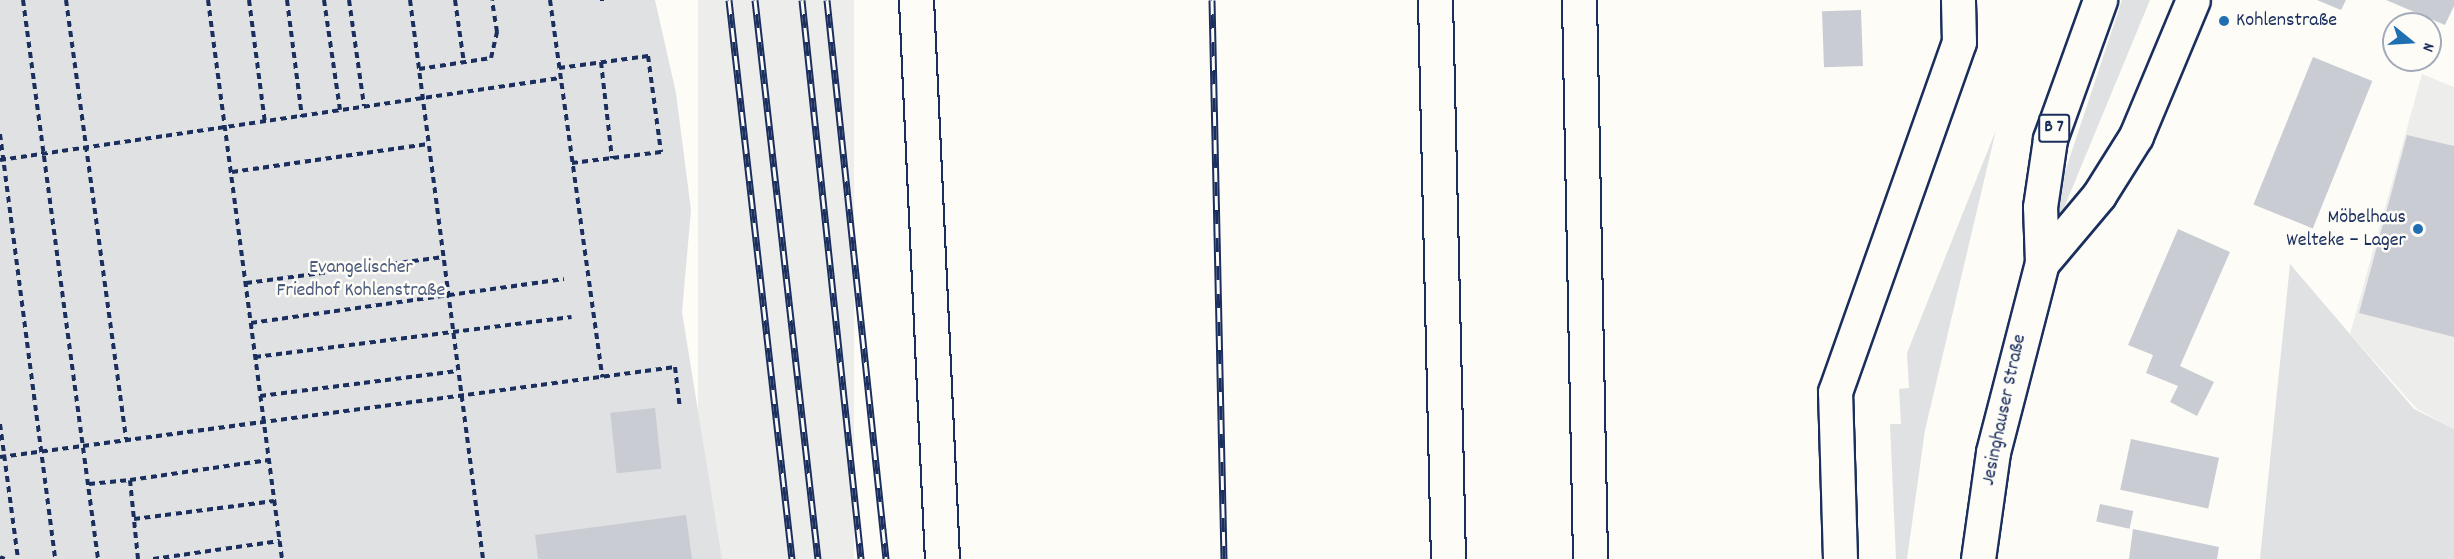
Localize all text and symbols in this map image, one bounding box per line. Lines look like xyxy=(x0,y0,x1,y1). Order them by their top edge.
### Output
place label: Kohlenstraße xyxy=(2236,9,2337,33)
north arrow xyxy=(2382,12,2442,72)
marker: Kohlenstraße xyxy=(2217,14,2231,28)
text: N xyxy=(2416,40,2440,54)
road number: B 7 xyxy=(2038,113,2070,143)
place label: Möbelhaus Welteke – Lager xyxy=(2286,206,2406,253)
marker: Möbelhaus Welteke – Lager xyxy=(2411,222,2425,236)
park label: Evangelischer Friedhof Kohlenstraße xyxy=(277,256,445,303)
street label: Jesinghauser Straße xyxy=(1977,332,2033,488)

